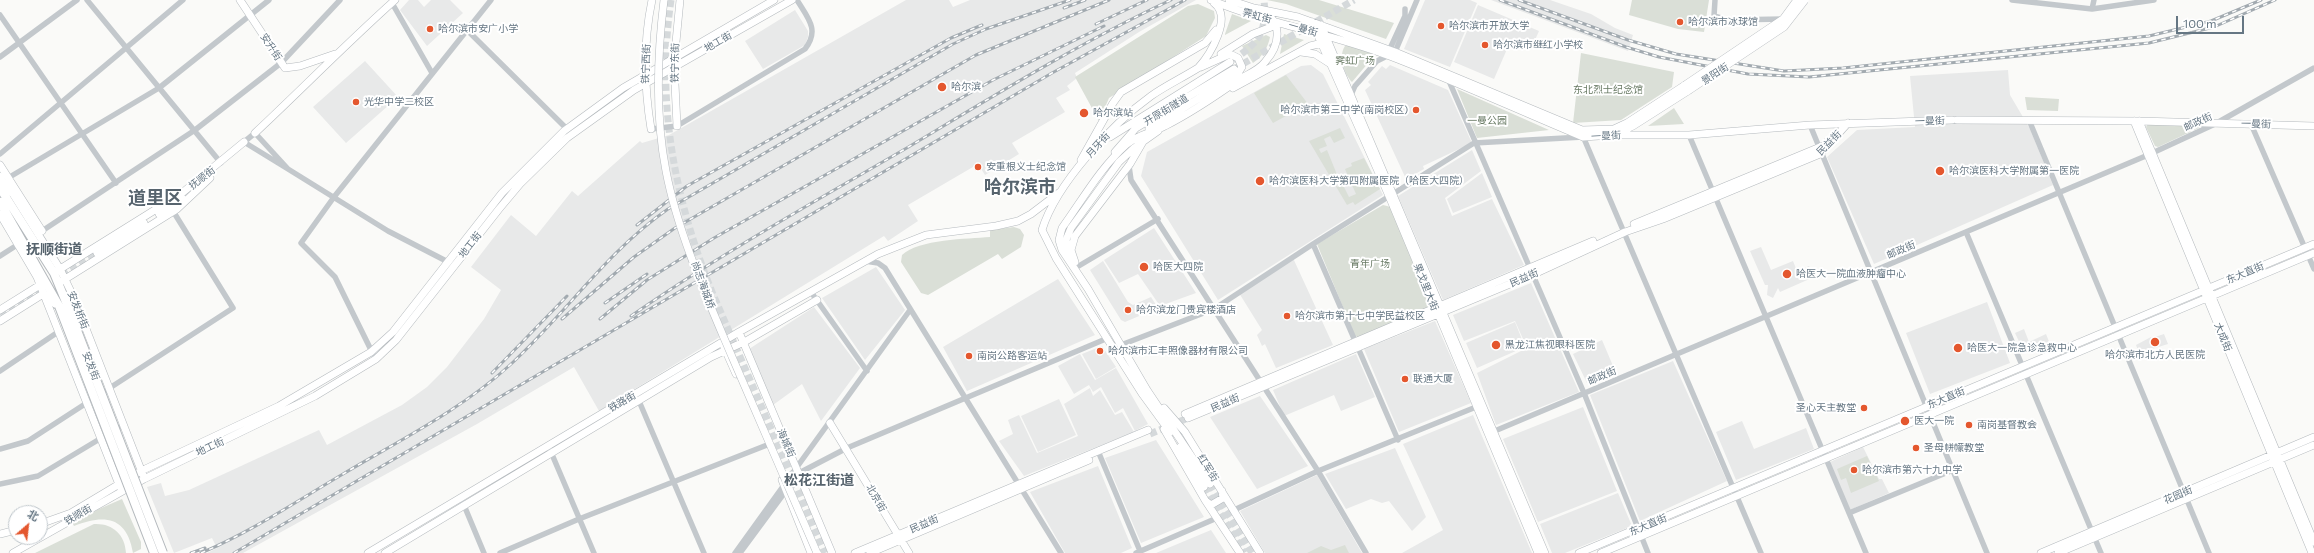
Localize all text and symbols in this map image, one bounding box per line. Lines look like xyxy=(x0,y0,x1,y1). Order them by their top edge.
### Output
street label: 霁虹街 xyxy=(1241,6,1273,26)
scale bar xyxy=(2178,8,2246,34)
place label: 哈尔滨市冰球馆 xyxy=(1688,16,1758,28)
text: 100 m xyxy=(2183,16,2217,30)
marker: 哈尔滨市冰球馆 xyxy=(1675,17,1685,27)
street label: 一曼街 xyxy=(1287,19,1319,39)
place label: 哈尔滨市开放大学 xyxy=(1449,20,1529,32)
marker: 哈尔滨市开放大学 xyxy=(1436,21,1446,31)
place label: 哈尔滨市安广小学 xyxy=(438,23,518,35)
marker: 哈尔滨市安广小学 xyxy=(425,24,435,34)
street label: 地工街 xyxy=(702,29,734,55)
street label: 安升街 xyxy=(258,31,284,63)
place label: 哈尔滨市继红小学校 xyxy=(1493,39,1583,51)
marker: 哈尔滨市继红小学校 xyxy=(1480,40,1490,50)
street label: 铁宁东街 xyxy=(669,43,681,83)
street label: 铁宁西街 xyxy=(639,44,653,84)
park label: 霁虹广场 xyxy=(1335,55,1375,67)
street label: 景阳街 xyxy=(1699,61,1731,87)
marker: 哈尔滨 xyxy=(936,81,948,93)
place label: 哈尔滨 xyxy=(951,81,981,93)
park label: 东北烈士纪念馆 xyxy=(1573,84,1643,96)
street label: 开原街隧道 xyxy=(1141,92,1191,128)
place label: 光华中学二校区 xyxy=(364,96,434,108)
marker: 光华中学二校区 xyxy=(351,97,361,107)
place label: 哈尔滨市第三中学(南岗校区) xyxy=(1280,104,1408,116)
marker: 哈尔滨市第三中学(南岗校区) xyxy=(1411,105,1421,115)
marker: 哈尔滨站 xyxy=(1078,107,1090,119)
place label: 哈尔滨站 xyxy=(1093,107,1133,119)
street label: 邮政街 xyxy=(2182,110,2214,134)
street label: 一曼街 xyxy=(1915,114,1945,128)
park label: 一曼公园 xyxy=(1467,115,1507,127)
street label: 一曼街 xyxy=(2241,118,2271,130)
street label: 民益街 xyxy=(1814,128,1844,158)
street label: 一曼街 xyxy=(1591,129,1621,143)
street label: 月牙街 xyxy=(1084,130,1112,160)
place label: 安重根义士纪念馆 xyxy=(986,161,1066,173)
marker: 安重根义士纪念馆 xyxy=(973,162,983,172)
street label: 抚顺街 xyxy=(186,164,218,192)
marker: 哈尔滨医科大学附属第一医院 xyxy=(1934,165,1946,177)
place label: 哈尔滨医科大学附属第一医院 xyxy=(1949,165,2079,177)
marker: 哈尔滨医科大学第四附属医院（哈医大四院） xyxy=(1254,175,1266,187)
place label: 哈尔滨医科大学第四附属医院（哈医大四院） xyxy=(1269,175,1469,187)
district label: 哈尔滨市 xyxy=(984,176,1056,198)
district label: 道里区 xyxy=(128,187,182,209)
street label: 地工街 xyxy=(456,229,484,261)
street label: 邮政街 xyxy=(1885,239,1917,261)
district label: 抚顺街道 xyxy=(26,241,82,257)
park label: 青年广场 xyxy=(1350,258,1390,270)
street label: 尚志海城桥 xyxy=(689,259,717,311)
street label: 东大直街 xyxy=(2224,260,2266,286)
marker: 哈医大四院 xyxy=(1138,261,1150,273)
place label: 哈医大四院 xyxy=(1153,261,1203,273)
street label: 果戈里大街 xyxy=(1411,262,1441,312)
street label: 民益街 xyxy=(1508,267,1540,289)
marker: 哈医大一院血液肿瘤中心 xyxy=(1781,268,1793,280)
place label: 哈医大一院血液肿瘤中心 xyxy=(1796,268,1906,280)
street label: 安发桥街 xyxy=(65,289,91,331)
place label: 哈尔滨龙门贵宾楼酒店 xyxy=(1136,304,1236,316)
marker: 哈尔滨龙门贵宾楼酒店 xyxy=(1123,305,1133,315)
place label: 哈尔滨市第十七中学民益校区 xyxy=(1295,310,1425,322)
marker: 哈尔滨市第十七中学民益校区 xyxy=(1282,311,1292,321)
street label: 大成街 xyxy=(2212,321,2234,353)
marker: 哈尔滨市北方人民医院 xyxy=(2149,336,2161,348)
marker: 黑龙江焦视眼科医院 xyxy=(1490,339,1502,351)
place label: 黑龙江焦视眼科医院 xyxy=(1505,339,1595,351)
marker: 哈医大一院急诊急救中心 xyxy=(1952,342,1964,354)
place label: 哈医大一院急诊急救中心 xyxy=(1967,342,2077,354)
place label: 哈尔滨市汇丰照像器材有限公司 xyxy=(1108,345,1248,357)
marker: 哈尔滨市汇丰照像器材有限公司 xyxy=(1095,346,1105,356)
place label: 哈尔滨市北方人民医院 xyxy=(2105,349,2205,361)
street label: 安发街 xyxy=(80,350,102,382)
place label: 南岗公路客运站 xyxy=(977,350,1047,362)
marker: 南岗公路客运站 xyxy=(964,351,974,361)
street label: 邮政街 xyxy=(1586,365,1618,387)
place label: 联通大厦 xyxy=(1413,373,1453,385)
marker: 联通大厦 xyxy=(1400,374,1410,384)
street label: 东大直街 xyxy=(1925,385,1967,411)
street label: 铁路街 xyxy=(606,389,638,415)
street label: 民益街 xyxy=(1209,392,1241,414)
place label: 圣心天主教堂 xyxy=(1796,402,1856,414)
marker: 圣心天主教堂 xyxy=(1859,403,1869,413)
marker: 医大一院 xyxy=(1899,415,1911,427)
place label: 医大一院 xyxy=(1914,415,1954,427)
place label: 南岗基督教会 xyxy=(1977,419,2037,431)
marker: 南岗基督教会 xyxy=(1964,420,1974,430)
street label: 海城街 xyxy=(775,427,797,459)
street label: 地工街 xyxy=(194,435,226,459)
place label: 圣母帡幪教堂 xyxy=(1924,442,1984,454)
marker: 圣母帡幪教堂 xyxy=(1911,443,1921,453)
street label: 红军街 xyxy=(1195,452,1221,484)
place label: 哈尔滨市第六十九中学 xyxy=(1862,464,1962,476)
marker: 哈尔滨市第六十九中学 xyxy=(1849,465,1859,475)
district label: 松花江街道 xyxy=(784,472,854,488)
street label: 北京街 xyxy=(863,482,889,514)
street label: 花园街 xyxy=(2162,484,2194,506)
street label: 铁顺街 xyxy=(62,502,94,528)
north arrow xyxy=(8,505,48,545)
text: 北 xyxy=(25,507,41,523)
street label: 东大直街 xyxy=(1627,512,1669,538)
street label: 民益街 xyxy=(908,513,940,535)

